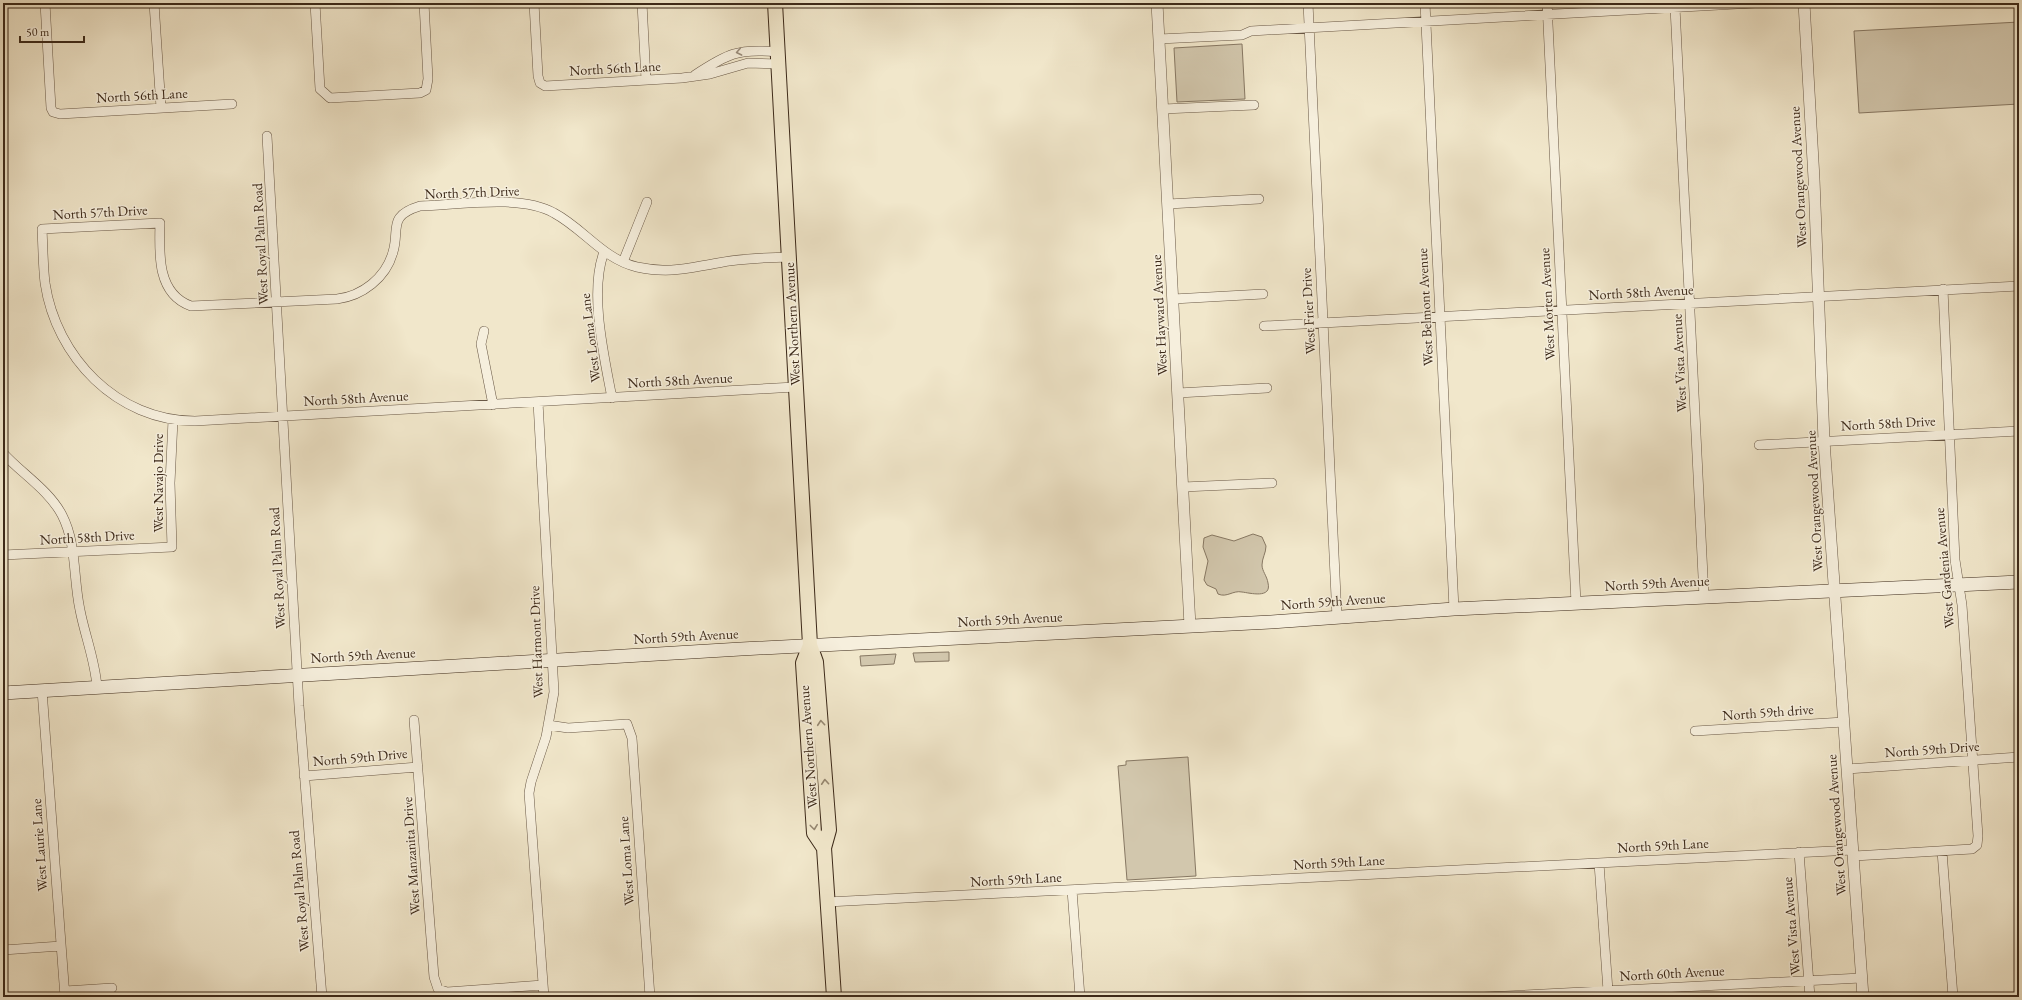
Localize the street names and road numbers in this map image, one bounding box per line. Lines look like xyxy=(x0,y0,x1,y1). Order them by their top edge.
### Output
street label: North 56th Lane xyxy=(569,57,662,79)
street label: North 56th Lane xyxy=(96,84,189,106)
street label: West Orangewood Avenue xyxy=(1785,105,1811,248)
street label: North 57th Drive xyxy=(424,181,520,203)
street label: West Royal Palm Road xyxy=(248,182,272,305)
street label: North 57th Drive xyxy=(52,201,148,223)
street label: West Belmont Avenue xyxy=(1413,247,1437,367)
street label: West Morten Avenue xyxy=(1535,247,1559,361)
street label: West Hayward Avenue xyxy=(1147,253,1171,376)
street label: West Northern Avenue xyxy=(780,261,804,386)
street label: West Frier Drive xyxy=(1297,267,1319,355)
street label: North 58th Avenue xyxy=(1588,280,1694,304)
street label: West Loma Lane xyxy=(576,292,604,384)
street label: West Vista Avenue xyxy=(1667,313,1691,413)
street label: North 58th Avenue xyxy=(627,368,733,392)
street label: North 58th Avenue xyxy=(303,386,409,410)
street label: North 58th Drive xyxy=(1840,412,1936,434)
street label: West Orangewood Avenue xyxy=(1801,429,1827,572)
street label: West Navajo Drive xyxy=(149,433,167,533)
street label: West Royal Palm Road xyxy=(265,506,289,629)
street label: West Gardenia Avenue xyxy=(1930,506,1958,629)
street label: North 58th Drive xyxy=(39,526,135,548)
street label: North 59th Avenue xyxy=(1604,571,1710,595)
street label: West Harmont Drive xyxy=(525,585,547,699)
street label: North 59th Avenue xyxy=(1280,588,1387,614)
street label: North 59th Avenue xyxy=(957,607,1063,631)
street label: North 59th Avenue xyxy=(633,624,739,648)
street label: North 59th Avenue xyxy=(310,643,416,667)
street label: West Northern Avenue xyxy=(795,684,821,809)
street label: North 59th drive xyxy=(1722,700,1815,724)
street label: North 59th Drive xyxy=(1884,737,1980,761)
street label: North 59th Drive xyxy=(312,744,409,770)
street label: West Orangewood Avenue xyxy=(1822,753,1850,896)
street label: West Manzanita Drive xyxy=(398,796,424,916)
street label: West Laurie Lane xyxy=(27,798,51,892)
street label: West Loma Lane xyxy=(614,815,638,906)
street label: West Royal Palm Road xyxy=(285,829,313,952)
street label: North 59th Lane xyxy=(1617,834,1710,856)
street label: North 59th Lane xyxy=(1293,851,1386,873)
street label: North 59th Lane xyxy=(970,868,1063,890)
street label: West Vista Avenue xyxy=(1778,876,1804,976)
street label: North 60th Avenue xyxy=(1619,961,1725,985)

